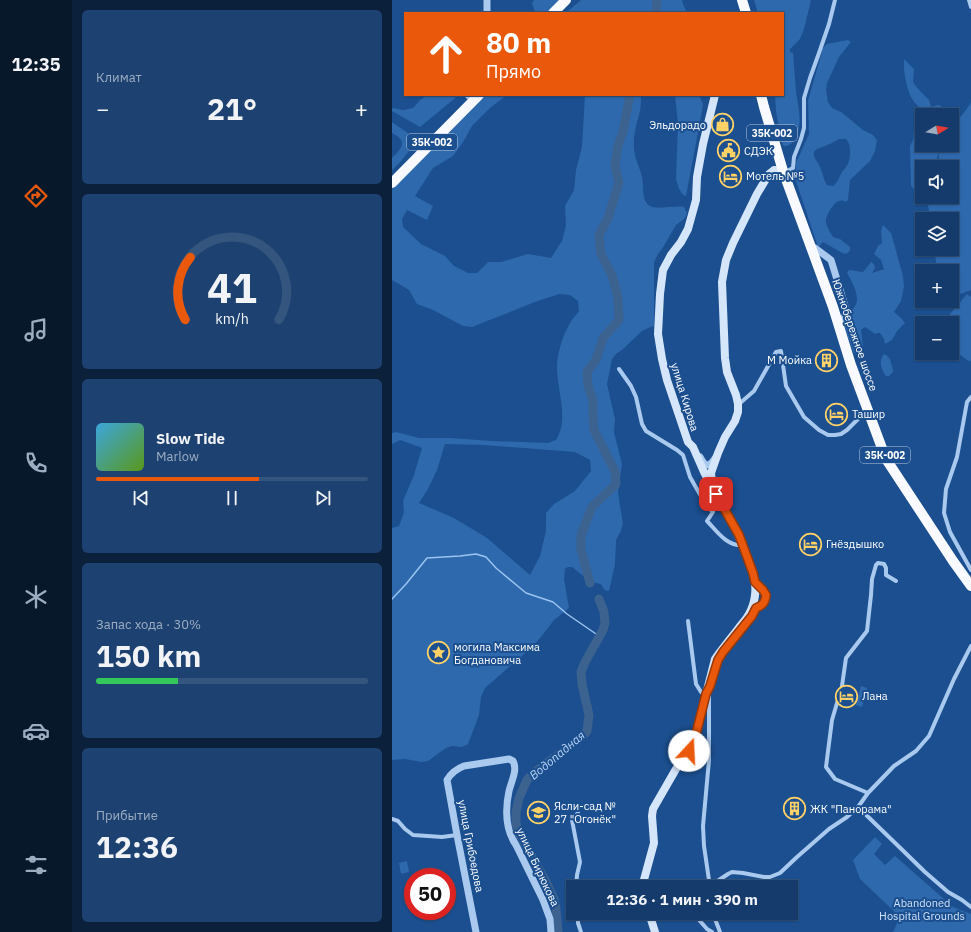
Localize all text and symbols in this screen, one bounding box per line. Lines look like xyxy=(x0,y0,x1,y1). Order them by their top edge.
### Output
text: 80 m xyxy=(486,24,551,61)
icon: ahead xyxy=(420,28,472,80)
text: 12:35 xyxy=(11,53,61,76)
text: Прямо xyxy=(486,60,541,83)
text: Климат xyxy=(96,69,142,86)
text: 21° xyxy=(207,89,257,128)
text: − xyxy=(96,94,109,123)
text: + xyxy=(355,94,368,123)
north arrow xyxy=(915,108,959,152)
map controls xyxy=(915,108,959,360)
shop icon: Эльдорадо xyxy=(709,112,735,138)
place label: Эльдорадо xyxy=(649,118,706,132)
road number: 35К-002 xyxy=(747,125,797,141)
road number: 35К-002 xyxy=(407,134,457,150)
public building icon: СДЭК xyxy=(715,138,741,164)
place label: СДЭК xyxy=(744,144,773,158)
button: sound xyxy=(915,160,959,204)
hotel icon: Мотель №5 xyxy=(717,163,743,189)
place label: Мотель №5 xyxy=(746,169,804,183)
icon: directions xyxy=(22,182,50,210)
button: layers xyxy=(915,212,959,256)
text: 41 xyxy=(207,259,257,313)
button: + xyxy=(915,264,959,308)
street label: Южнобережное шоссе xyxy=(829,277,881,393)
text: km/h xyxy=(215,308,249,327)
icon: music xyxy=(22,316,50,344)
button: − xyxy=(915,316,959,360)
building icon: М Мойка xyxy=(814,347,840,373)
place label: М Мойка xyxy=(767,353,812,367)
street label: улица Кирова xyxy=(668,361,702,433)
hotel icon: Ташир xyxy=(823,401,849,427)
place label: Ташир xyxy=(852,407,885,421)
text: Slow Tide xyxy=(156,429,225,448)
road number: 35К-002 xyxy=(860,447,910,463)
text: Marlow xyxy=(156,448,199,465)
icon: phone xyxy=(22,449,50,477)
pin xyxy=(699,477,733,511)
icon: arrive xyxy=(705,483,727,505)
icon: previous xyxy=(130,487,152,509)
icon: pause xyxy=(221,487,243,509)
icon: next xyxy=(312,487,334,509)
hotel icon: Гнёздышко xyxy=(797,531,823,557)
place label: Гнёздышко xyxy=(826,537,884,551)
icon: climate xyxy=(22,583,50,611)
text: Запас хода · 30% xyxy=(96,616,201,633)
text: 150 km xyxy=(96,636,201,675)
place icon: могила Максима Богдановича xyxy=(426,640,452,666)
place label: могила Максима Богдановича xyxy=(454,640,540,667)
hotel icon: Лана xyxy=(834,683,860,709)
place label: Лана xyxy=(862,689,888,703)
icon: car xyxy=(22,717,50,745)
water label: Водопадная xyxy=(526,727,588,783)
position arrow xyxy=(668,730,710,772)
building icon: ЖК "Панорама" xyxy=(781,796,807,822)
street label: улица Грибоедова xyxy=(455,799,487,894)
school or university icon: Ясли-сад № 27 "Огонёк" xyxy=(525,799,551,825)
place label: Ясли-сад № 27 "Огонёк" xyxy=(554,799,616,826)
place label: ЖК "Панорама" xyxy=(810,802,892,816)
text: Прибытие xyxy=(96,807,158,824)
street label: улица Бирюкова xyxy=(514,825,562,909)
text: 12:36 xyxy=(96,827,178,866)
icon: filters xyxy=(22,851,50,879)
speed limit sign: 50 xyxy=(404,868,456,920)
text: 12:36 · 1 мин · 390 m xyxy=(606,890,758,909)
park label: Abandoned Hospital Grounds xyxy=(879,896,965,923)

